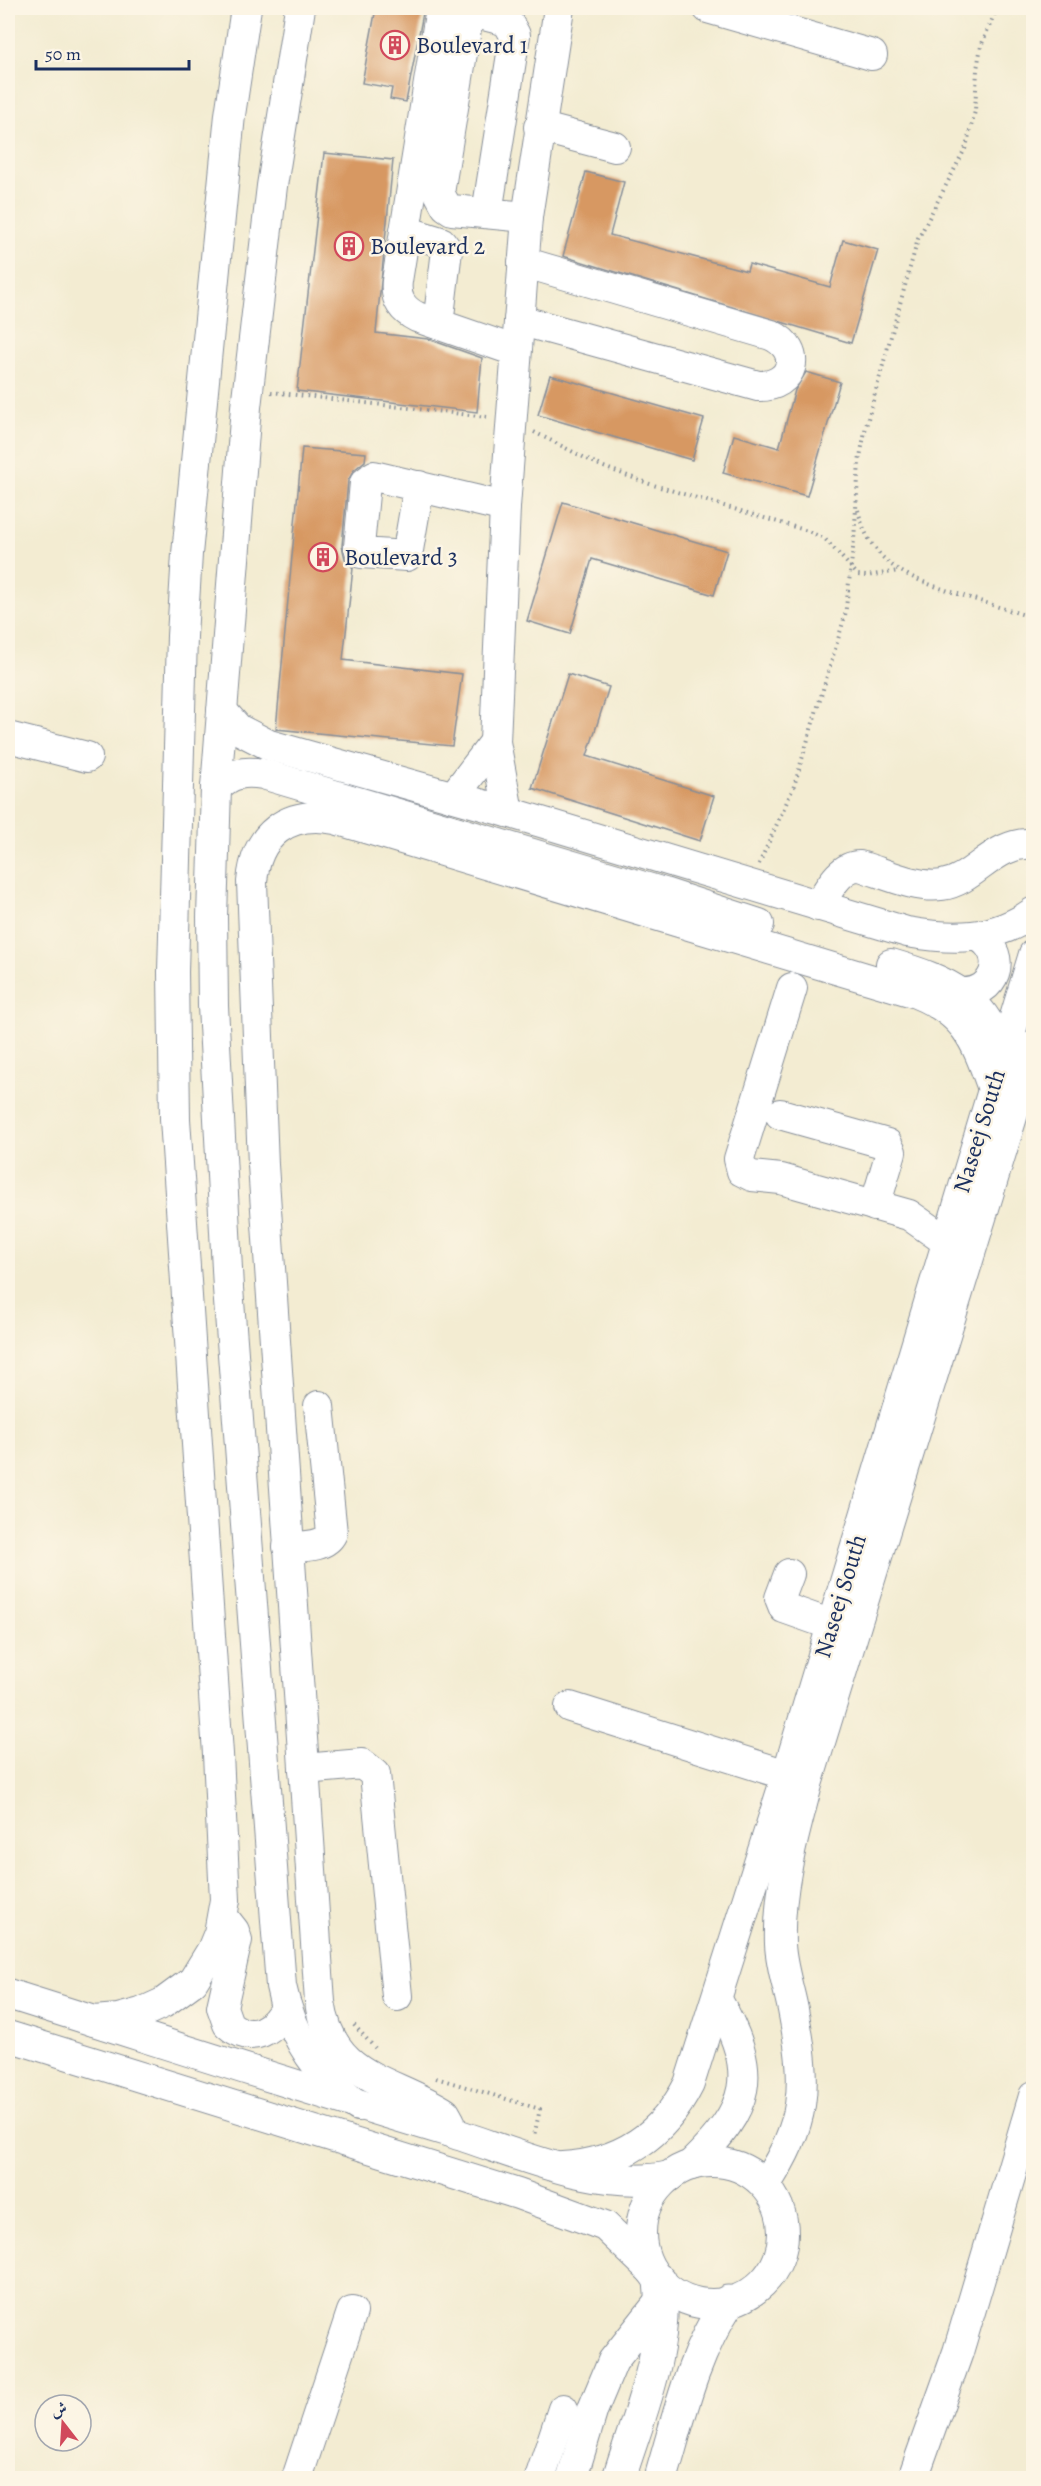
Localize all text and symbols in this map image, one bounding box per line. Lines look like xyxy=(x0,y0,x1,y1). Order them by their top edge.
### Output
building icon: Boulevard 1 xyxy=(379,29,411,61)
place label: Boulevard 1 xyxy=(416,29,528,61)
scale bar xyxy=(36,33,189,71)
text: 50 m xyxy=(45,42,81,66)
building icon: Boulevard 2 xyxy=(333,230,365,262)
place label: Boulevard 2 xyxy=(370,230,485,262)
building icon: Boulevard 3 xyxy=(307,541,339,573)
place label: Boulevard 3 xyxy=(344,541,458,573)
street label: Naseej South xyxy=(945,1065,1013,1197)
street label: Naseej South xyxy=(806,1530,874,1662)
north arrow xyxy=(33,2393,93,2453)
text: ش xyxy=(48,2397,70,2422)

